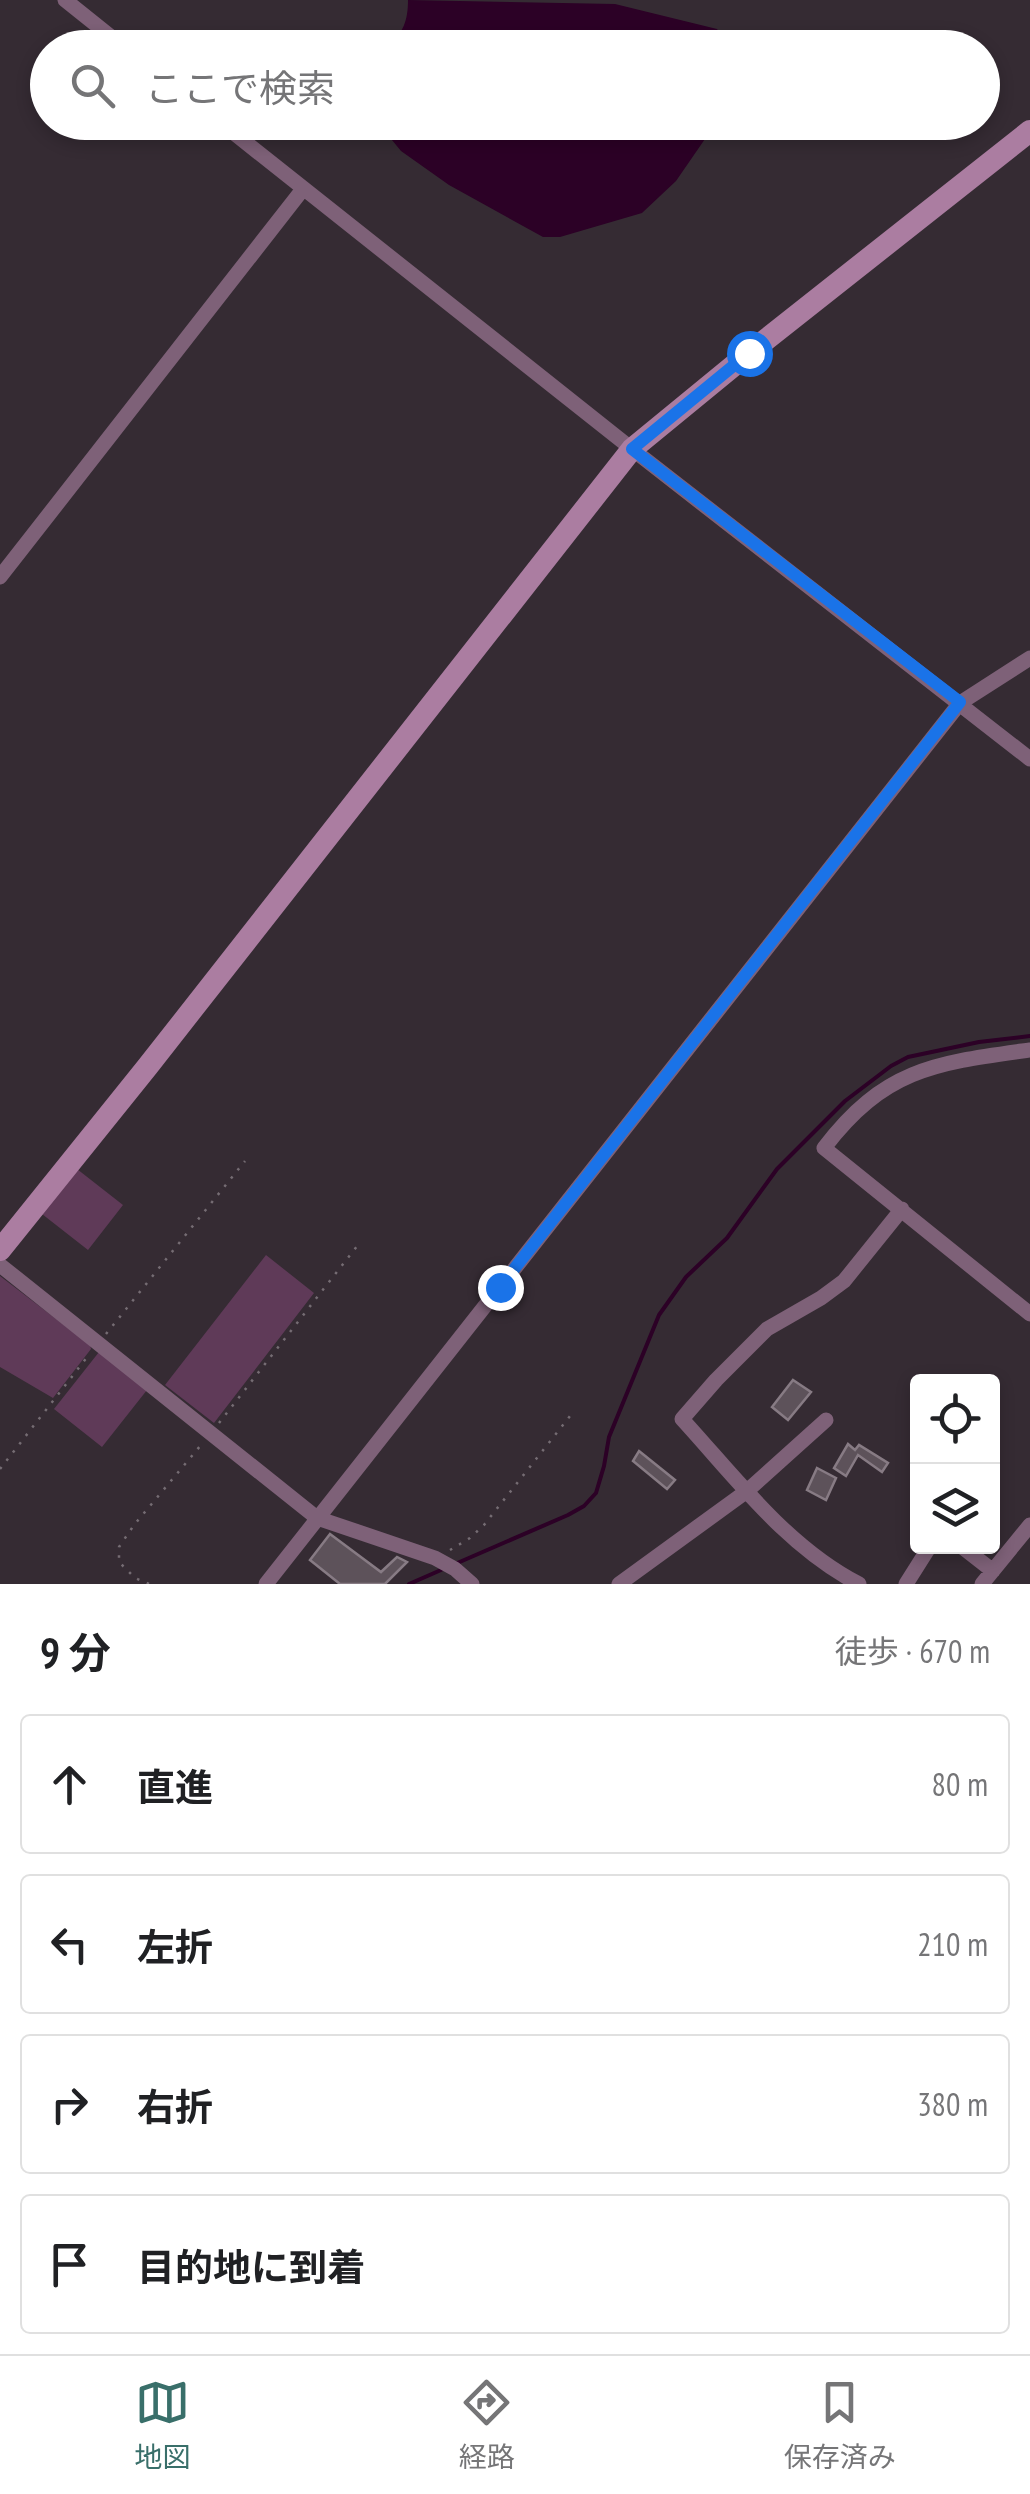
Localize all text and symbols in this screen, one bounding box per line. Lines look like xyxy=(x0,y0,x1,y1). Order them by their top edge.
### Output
search box xyxy=(30,30,1000,140)
icon: search xyxy=(65,58,120,113)
text: ここで検索 xyxy=(145,63,335,112)
route start xyxy=(727,331,773,377)
route end xyxy=(478,1265,524,1311)
map controls xyxy=(910,1374,1000,1554)
button: locate xyxy=(910,1374,1000,1464)
button: layers xyxy=(910,1464,1000,1554)
text: 9 分 xyxy=(40,1625,111,1680)
text: 徒歩 · 670 m xyxy=(835,1630,990,1672)
icon: ahead xyxy=(42,1757,97,1812)
text: 直進 xyxy=(137,1762,213,1811)
text: 80 m xyxy=(932,1763,988,1805)
icon: left xyxy=(42,1917,97,1972)
text: 左折 xyxy=(137,1922,213,1971)
text: 210 m xyxy=(917,1923,988,1965)
icon: right xyxy=(42,2077,97,2132)
text: 右折 xyxy=(137,2082,213,2131)
text: 380 m xyxy=(917,2083,988,2125)
icon: arrive xyxy=(42,2237,97,2292)
text: 目的地に到着 xyxy=(137,2242,365,2291)
tab: 地図 xyxy=(134,2375,190,2475)
tab: 経路 xyxy=(459,2375,515,2475)
tab: 保存済み xyxy=(784,2375,896,2475)

